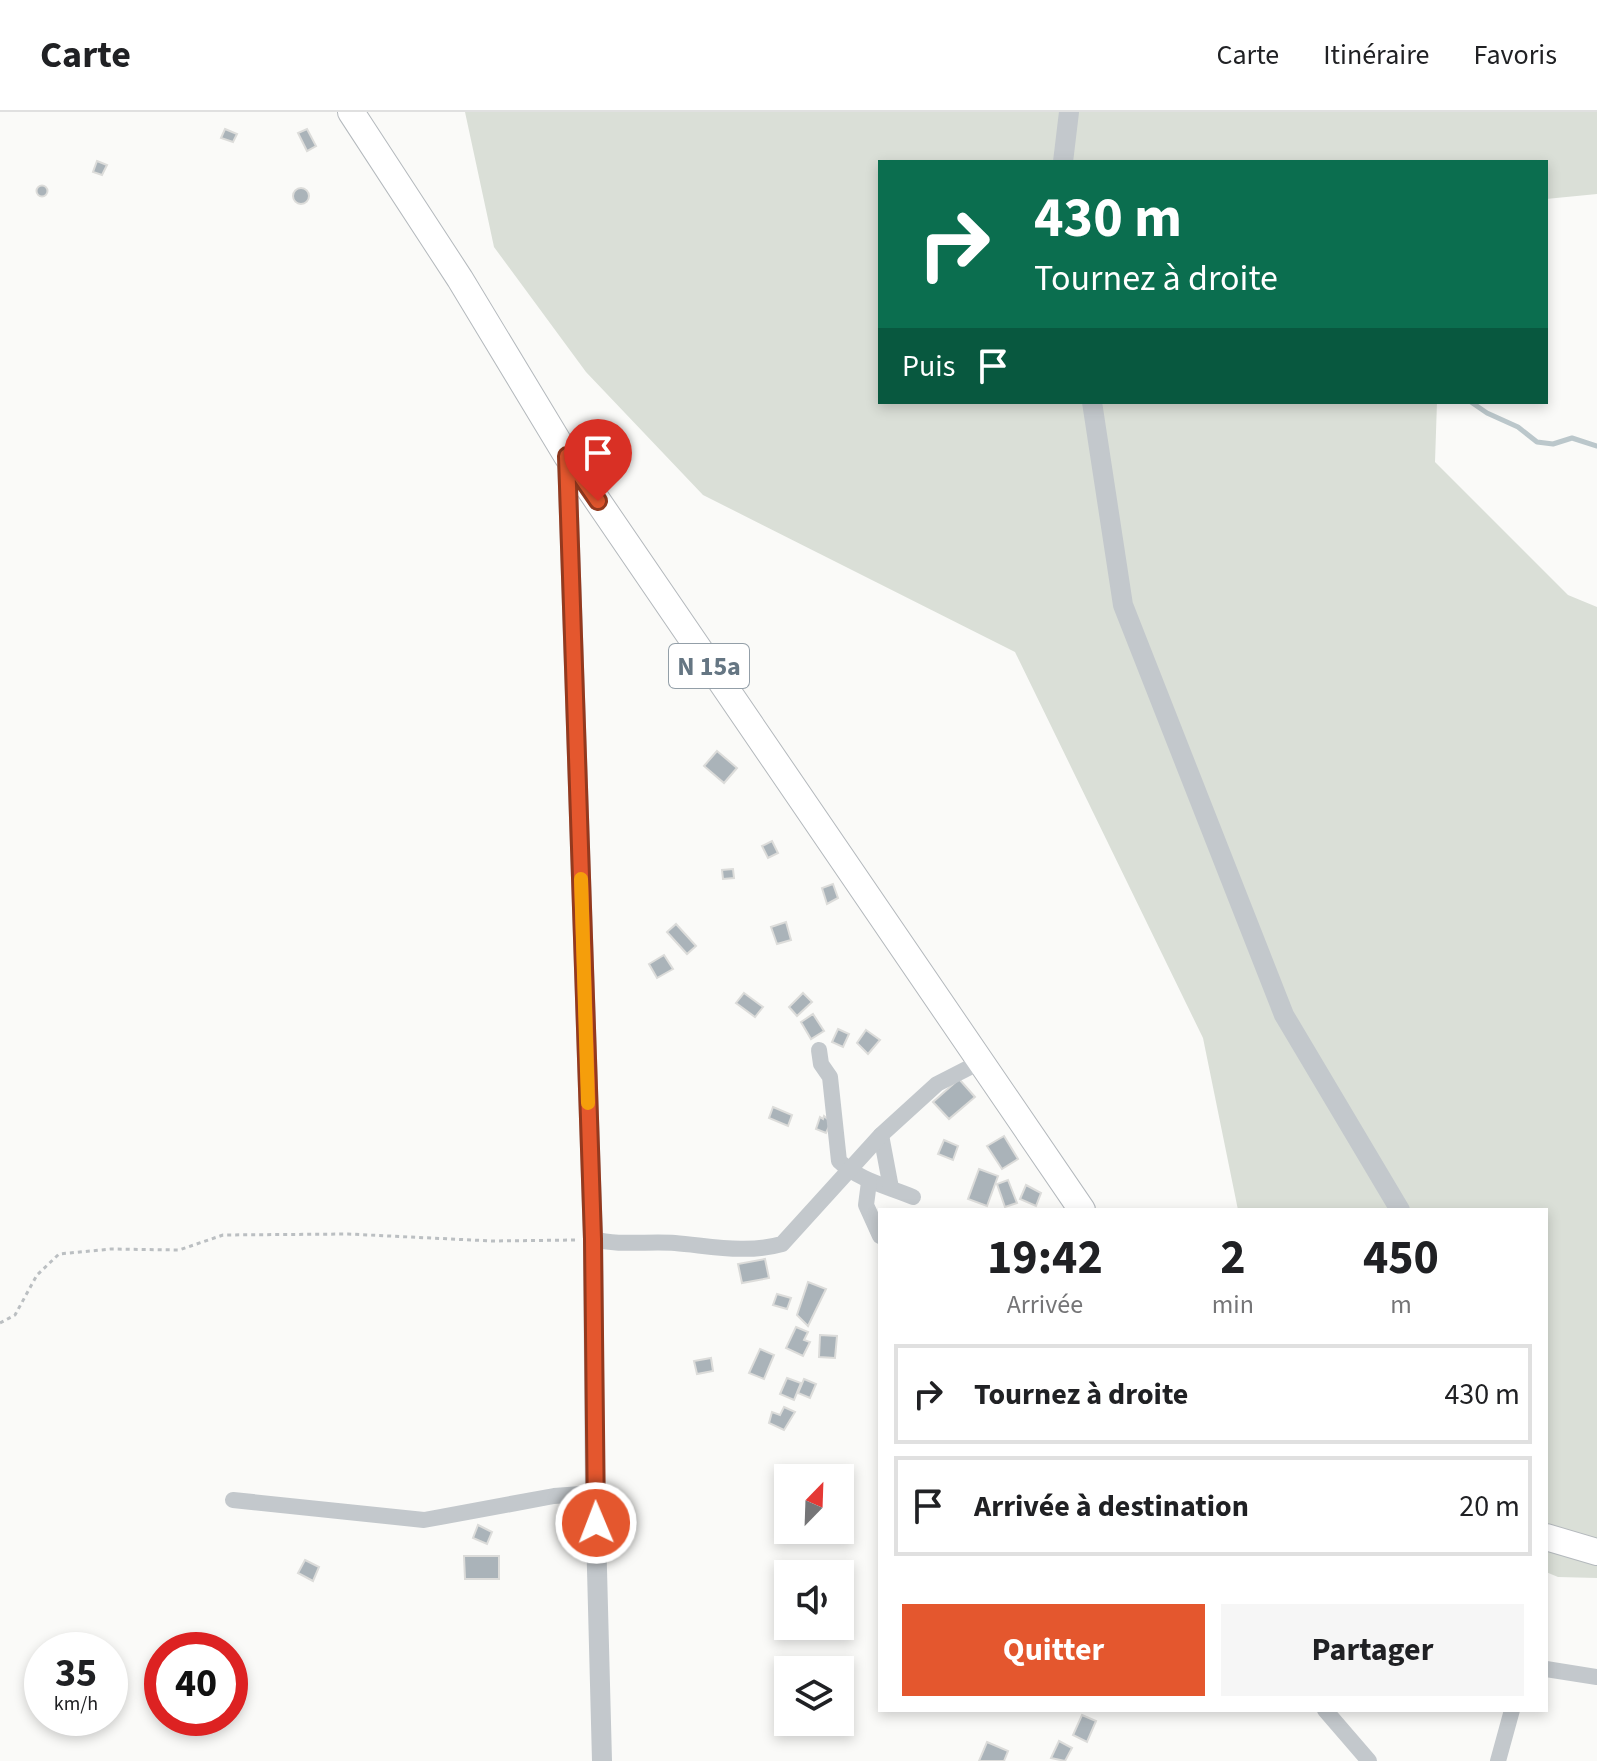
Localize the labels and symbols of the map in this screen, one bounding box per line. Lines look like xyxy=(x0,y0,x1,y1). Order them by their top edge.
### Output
pin xyxy=(564,419,632,501)
road number: N 15a xyxy=(669,644,749,688)
north arrow xyxy=(774,1464,854,1544)
position arrow xyxy=(554,1481,638,1565)
speed limit sign: 40 xyxy=(144,1632,248,1736)

